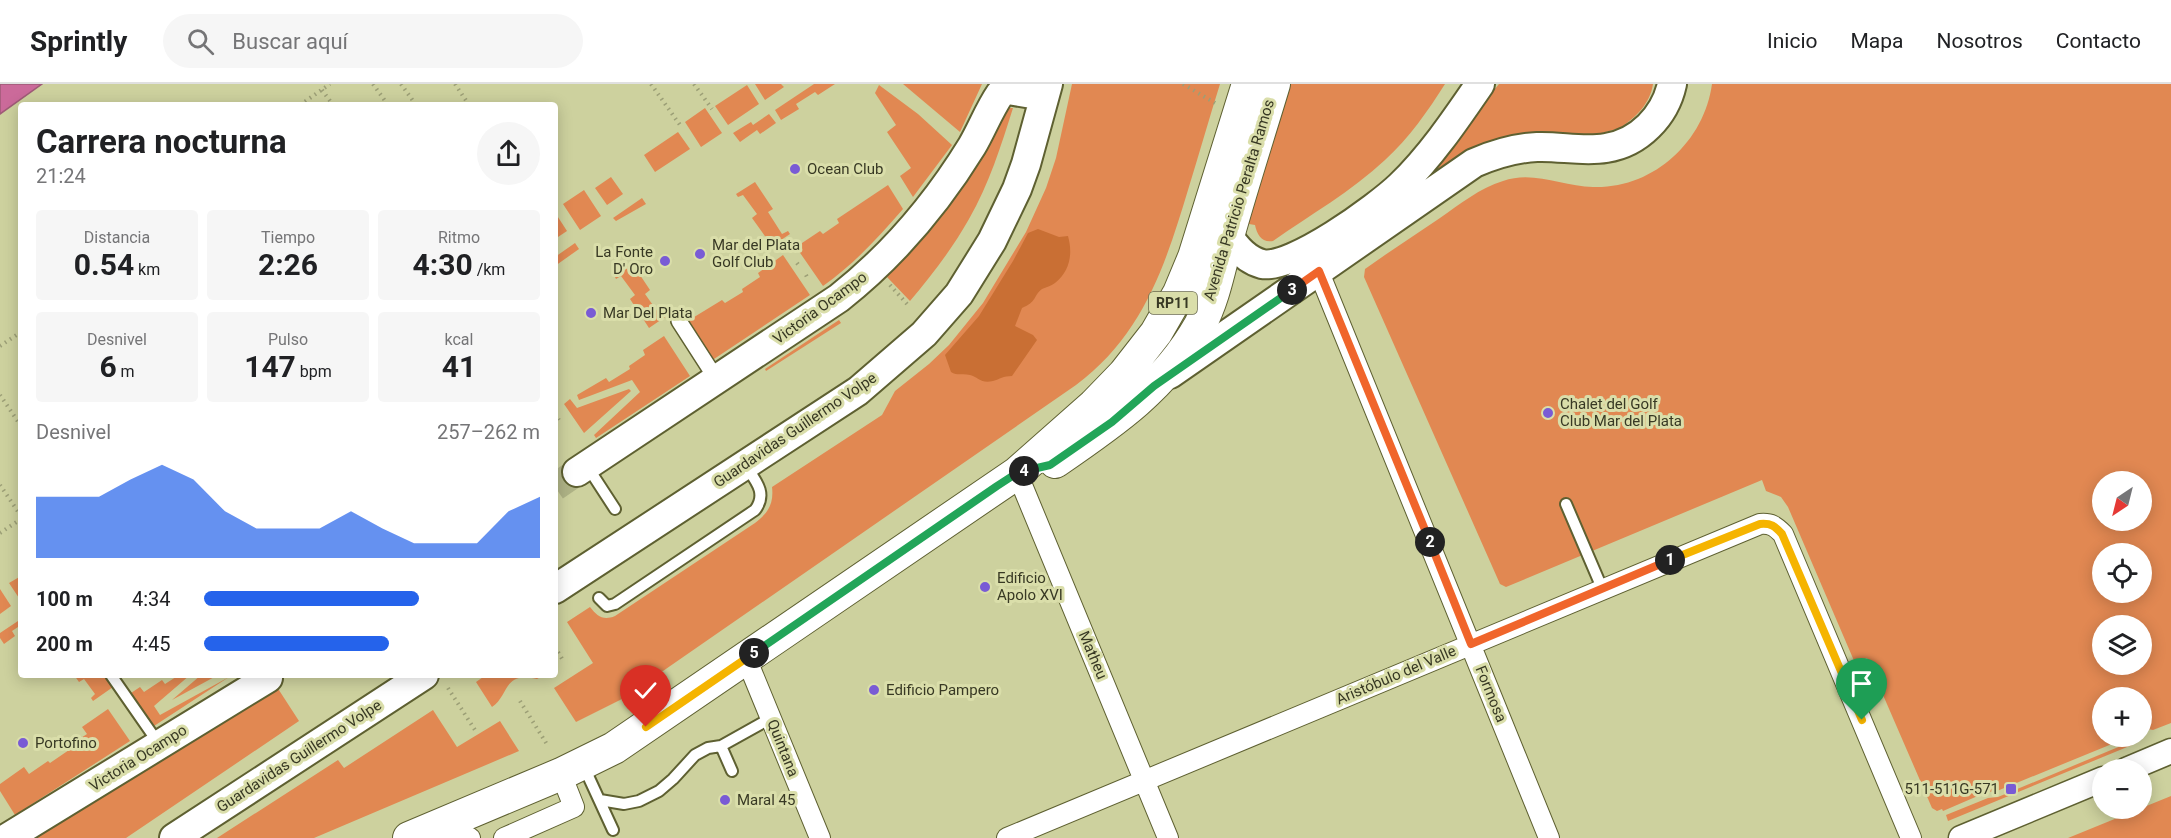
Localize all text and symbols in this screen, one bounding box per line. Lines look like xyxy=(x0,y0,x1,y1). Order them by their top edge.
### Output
search box xyxy=(163,14,583,68)
text: Sprintly xyxy=(30,25,127,58)
icon: search xyxy=(184,25,217,58)
text: Buscar aquí xyxy=(232,29,348,54)
text: Inicio xyxy=(1767,29,1817,53)
text: Mapa xyxy=(1850,29,1903,53)
text: Nosotros xyxy=(1936,29,2023,53)
text: Contacto xyxy=(2056,29,2141,53)
street label: Avenida Patricio Peralta Ramos xyxy=(1200,97,1278,303)
text: Carrera nocturna xyxy=(36,122,287,161)
button: share xyxy=(477,122,540,185)
place label: Ocean Club xyxy=(807,160,883,178)
marker: Ocean Club xyxy=(788,162,802,176)
text: 21:24 xyxy=(36,164,86,188)
text: Distancia xyxy=(84,228,150,247)
text: Tiempo xyxy=(261,228,315,247)
text: Ritmo xyxy=(438,228,480,247)
place label: Mar del Plata Golf Club xyxy=(712,236,800,271)
place label: La Fonte D' Oro xyxy=(595,243,653,278)
text: 0.54 xyxy=(74,247,134,282)
text: 2:26 xyxy=(258,247,318,282)
text: 4:30 xyxy=(413,247,473,282)
marker: Mar del Plata Golf Club xyxy=(693,247,707,261)
marker: La Fonte D' Oro xyxy=(658,254,672,268)
text: km xyxy=(134,260,160,279)
text: /km xyxy=(473,260,505,279)
street label: Victoria Ocampo xyxy=(770,268,870,348)
pin: 3 xyxy=(1277,275,1307,305)
text: 3 xyxy=(1287,280,1297,299)
road number: RP11 xyxy=(1149,292,1197,314)
place label: Mar Del Plata xyxy=(603,304,693,322)
marker: Mar Del Plata xyxy=(584,306,598,320)
text: Desnivel xyxy=(87,330,147,349)
text: Pulso xyxy=(268,330,308,349)
text: kcal xyxy=(445,330,473,349)
text: 6 xyxy=(99,349,117,384)
text: 147 xyxy=(244,349,296,384)
text: 41 xyxy=(442,349,476,384)
text: m xyxy=(117,362,135,381)
text: bpm xyxy=(296,362,332,381)
street label: Guardavidas Guillermo Volpe xyxy=(710,369,880,491)
place label: Chalet del Golf Club Mar del Plata xyxy=(1560,395,1682,430)
marker: Chalet del Golf Club Mar del Plata xyxy=(1541,406,1555,420)
text: Desnivel xyxy=(36,420,111,444)
text: 257–262 m xyxy=(437,420,540,444)
pin: 4 xyxy=(1009,456,1039,486)
text: 4 xyxy=(1019,461,1029,480)
north arrow xyxy=(2092,471,2152,531)
map controls xyxy=(2092,471,2152,819)
pin: 2 xyxy=(1415,527,1445,557)
text: 2 xyxy=(1425,532,1435,551)
button: locate xyxy=(2092,543,2152,603)
pin: 1 xyxy=(1655,545,1685,575)
text: 1 xyxy=(1665,550,1675,569)
place label: Edificio Apolo XVI xyxy=(997,569,1063,604)
marker: Edificio Apolo XVI xyxy=(978,580,992,594)
text: 100 m xyxy=(36,587,93,611)
text: 4:34 xyxy=(132,587,171,611)
button: layers xyxy=(2092,615,2152,675)
street label: Matheu xyxy=(1075,628,1111,682)
text: 200 m xyxy=(36,632,93,656)
text: 4:45 xyxy=(132,632,171,656)
pin: 5 xyxy=(739,638,769,668)
street label: Aristóbulo del Valle xyxy=(1333,642,1459,708)
text: 5 xyxy=(749,643,759,662)
pin xyxy=(1836,658,1887,720)
street label: Formosa xyxy=(1472,663,1510,725)
pin xyxy=(620,665,671,727)
icon: arrive xyxy=(1845,667,1878,700)
icon: check xyxy=(629,674,662,707)
place label: Edificio Pampero xyxy=(886,681,999,699)
marker: Edificio Pampero xyxy=(867,683,881,697)
button: + xyxy=(2092,687,2152,747)
street label: Guardavidas Guillermo Volpe xyxy=(213,696,385,816)
street label: Quintana xyxy=(763,717,803,779)
street label: Victoria Ocampo xyxy=(86,721,190,795)
place label: Portofino xyxy=(35,734,97,752)
marker: Portofino xyxy=(16,736,30,750)
button: − xyxy=(2092,759,2152,819)
place label: 511-511G-571 xyxy=(1905,780,1999,798)
marker: 511-511G-571 xyxy=(2004,782,2018,796)
place label: Maral 45 xyxy=(737,791,795,809)
marker: Maral 45 xyxy=(718,793,732,807)

